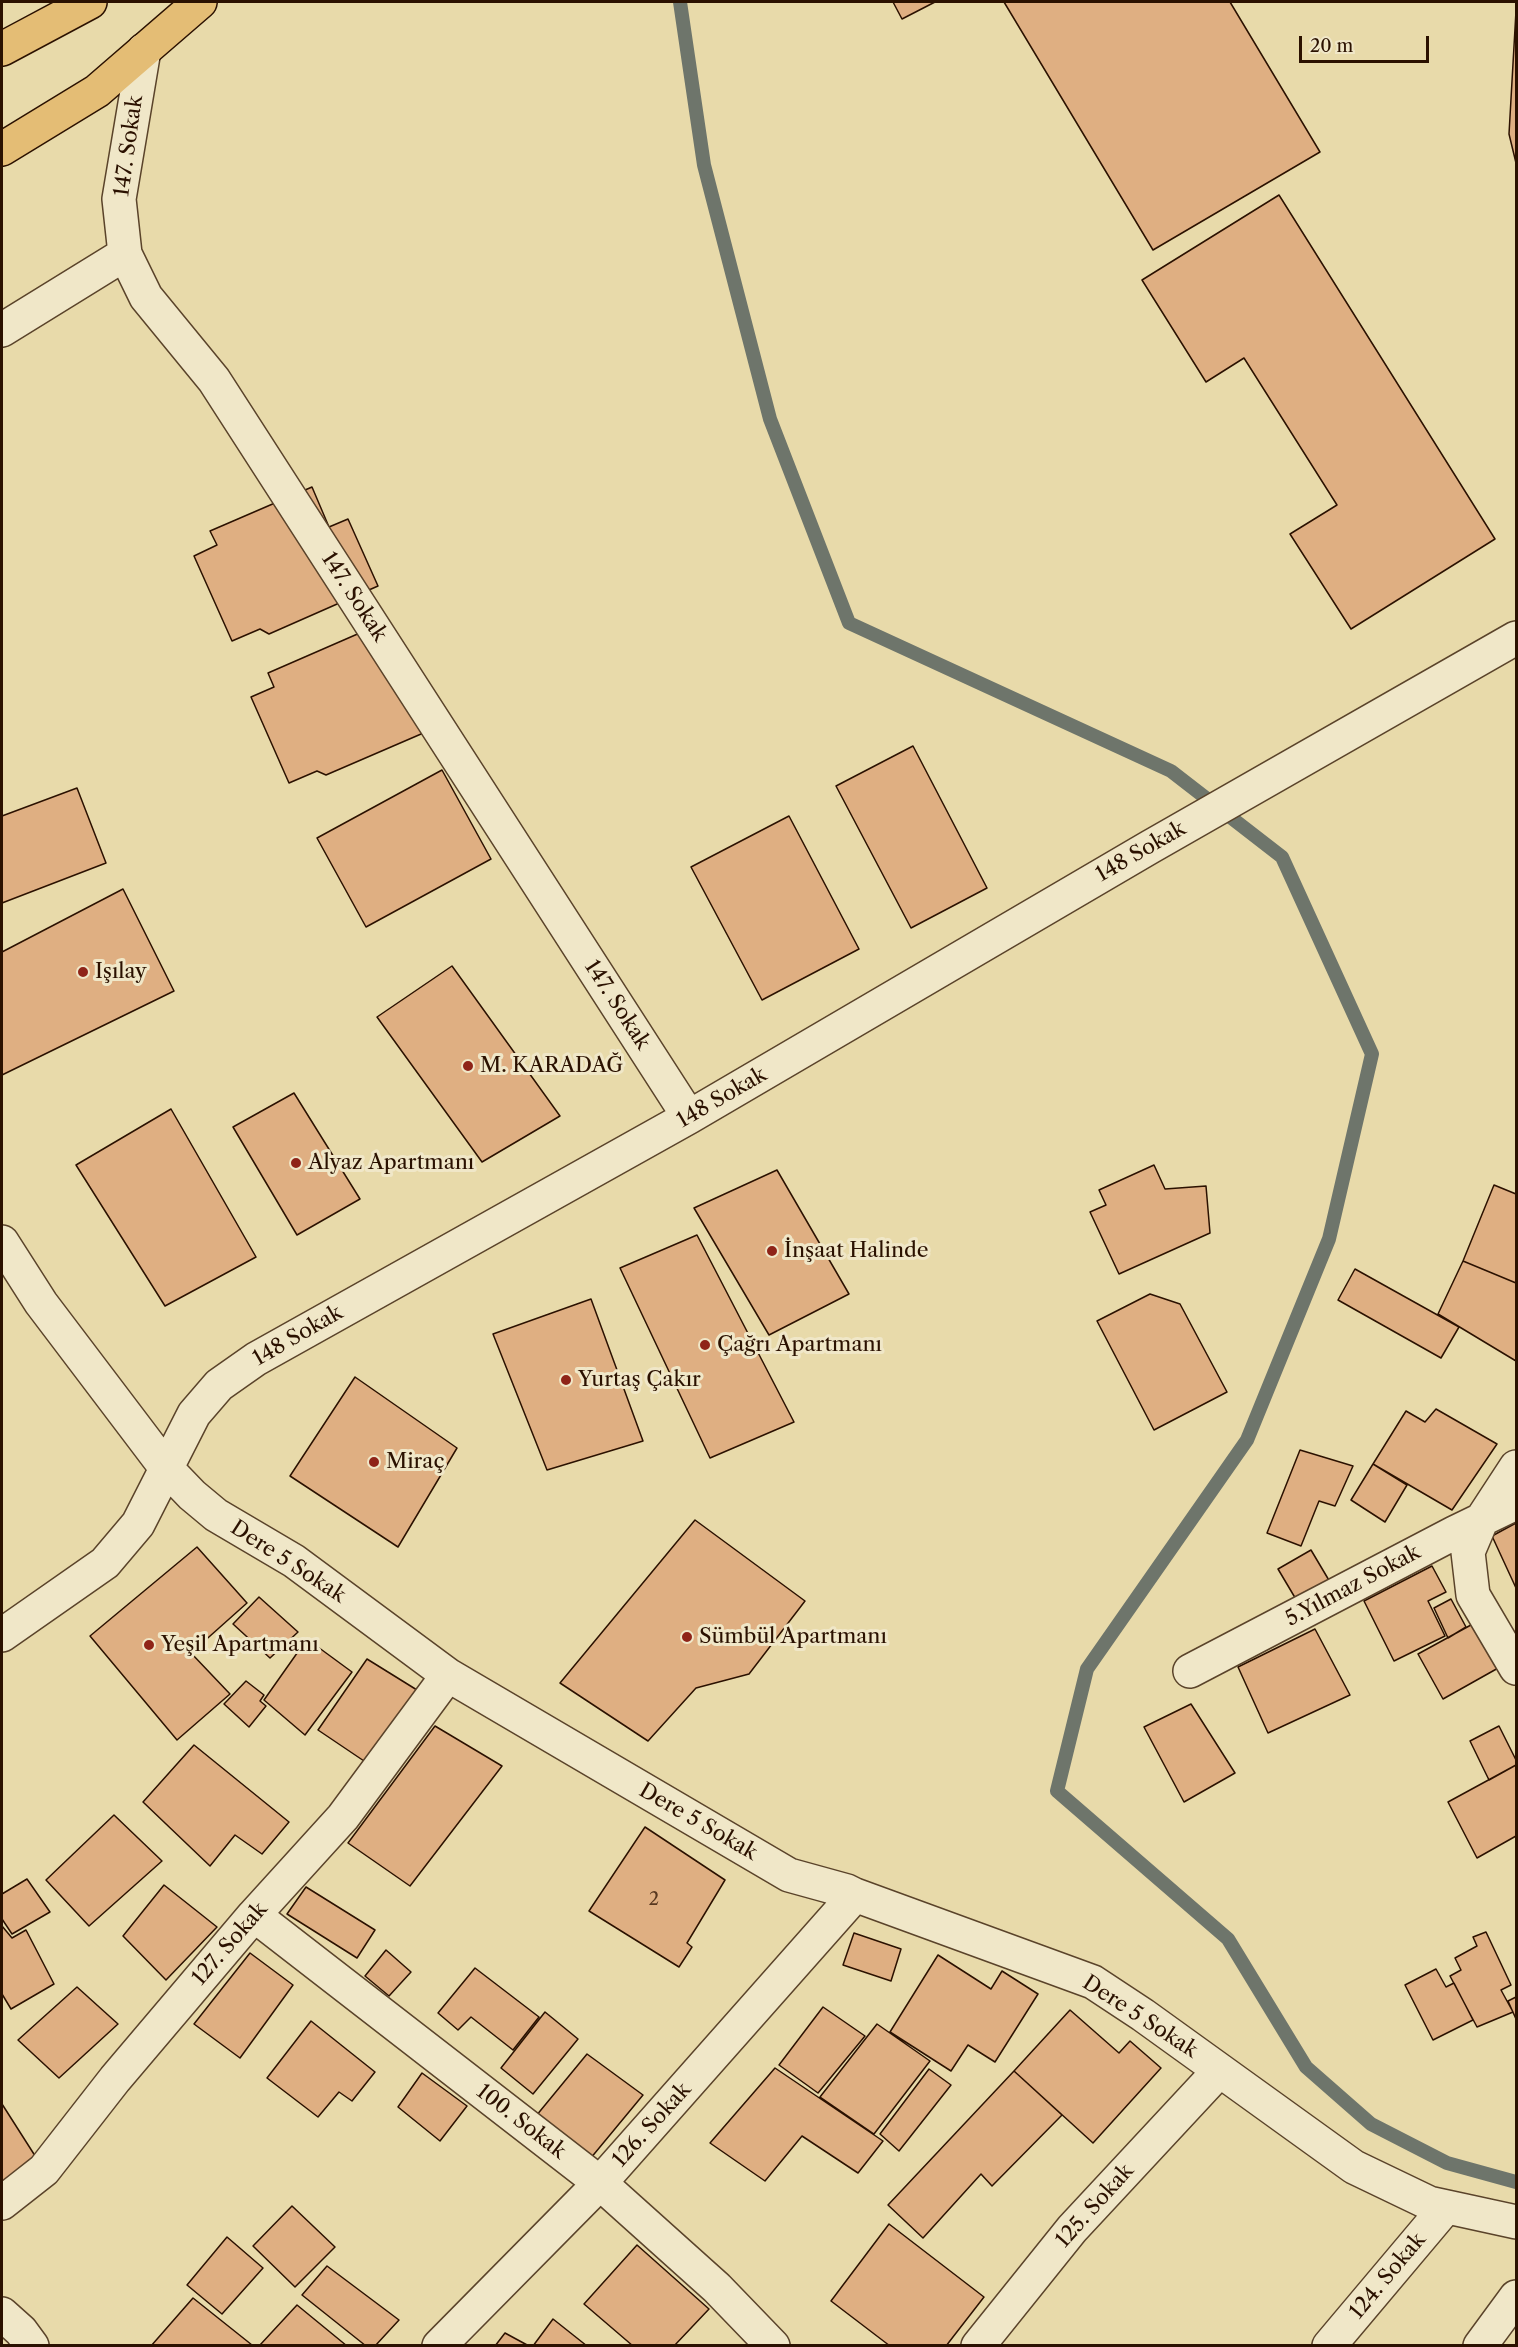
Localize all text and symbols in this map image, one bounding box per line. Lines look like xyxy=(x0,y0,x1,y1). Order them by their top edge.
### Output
scale bar xyxy=(1302,24,1432,62)
text: 20 m xyxy=(1310,35,1353,57)
street label: 147. Sokak xyxy=(109,94,149,198)
street label: 147. Sokak xyxy=(316,548,392,646)
street label: 148 Sokak xyxy=(1092,816,1190,888)
street label: 147. Sokak xyxy=(579,956,655,1054)
place label: Işılay xyxy=(95,959,147,985)
marker: Işılay xyxy=(76,965,90,979)
place label: M. KARADAĞ xyxy=(480,1053,623,1079)
marker: M. KARADAĞ xyxy=(461,1059,475,1073)
street label: 148 Sokak xyxy=(673,1062,771,1134)
place label: Alyaz Apartmanı xyxy=(308,1150,474,1176)
marker: Alyaz Apartmanı xyxy=(289,1156,303,1170)
place label: İnşaat Halinde xyxy=(784,1238,929,1264)
marker: İnşaat Halinde xyxy=(765,1244,779,1258)
street label: 148 Sokak xyxy=(249,1300,347,1372)
place label: Çağrı Apartmanı xyxy=(717,1332,882,1358)
marker: Çağrı Apartmanı xyxy=(698,1338,712,1352)
place label: Yurtaş Çakır xyxy=(578,1367,701,1393)
marker: Yurtaş Çakır xyxy=(559,1373,573,1387)
place label: Miraç xyxy=(386,1449,445,1475)
marker: Miraç xyxy=(367,1455,381,1469)
street label: Dere 5 Sokak xyxy=(226,1515,350,1609)
street label: 5.Yılmaz Sokak xyxy=(1281,1540,1425,1632)
place label: Sümbül Apartmanı xyxy=(699,1624,887,1650)
marker: Sümbül Apartmanı xyxy=(680,1630,694,1644)
place label: Yeşil Apartmanı xyxy=(161,1632,319,1658)
marker: Yeşil Apartmanı xyxy=(142,1638,156,1652)
street label: Dere 5 Sokak xyxy=(635,1778,761,1866)
house number: 2 xyxy=(649,1889,659,1911)
street label: 127. Sokak xyxy=(187,1897,273,1991)
street label: Dere 5 Sokak xyxy=(1078,1970,1202,2064)
street label: 126. Sokak xyxy=(608,2078,696,2172)
street label: 100. Sokak xyxy=(471,2079,571,2165)
street label: 125. Sokak xyxy=(1051,2159,1139,2253)
street label: 124. Sokak xyxy=(1345,2228,1431,2324)

